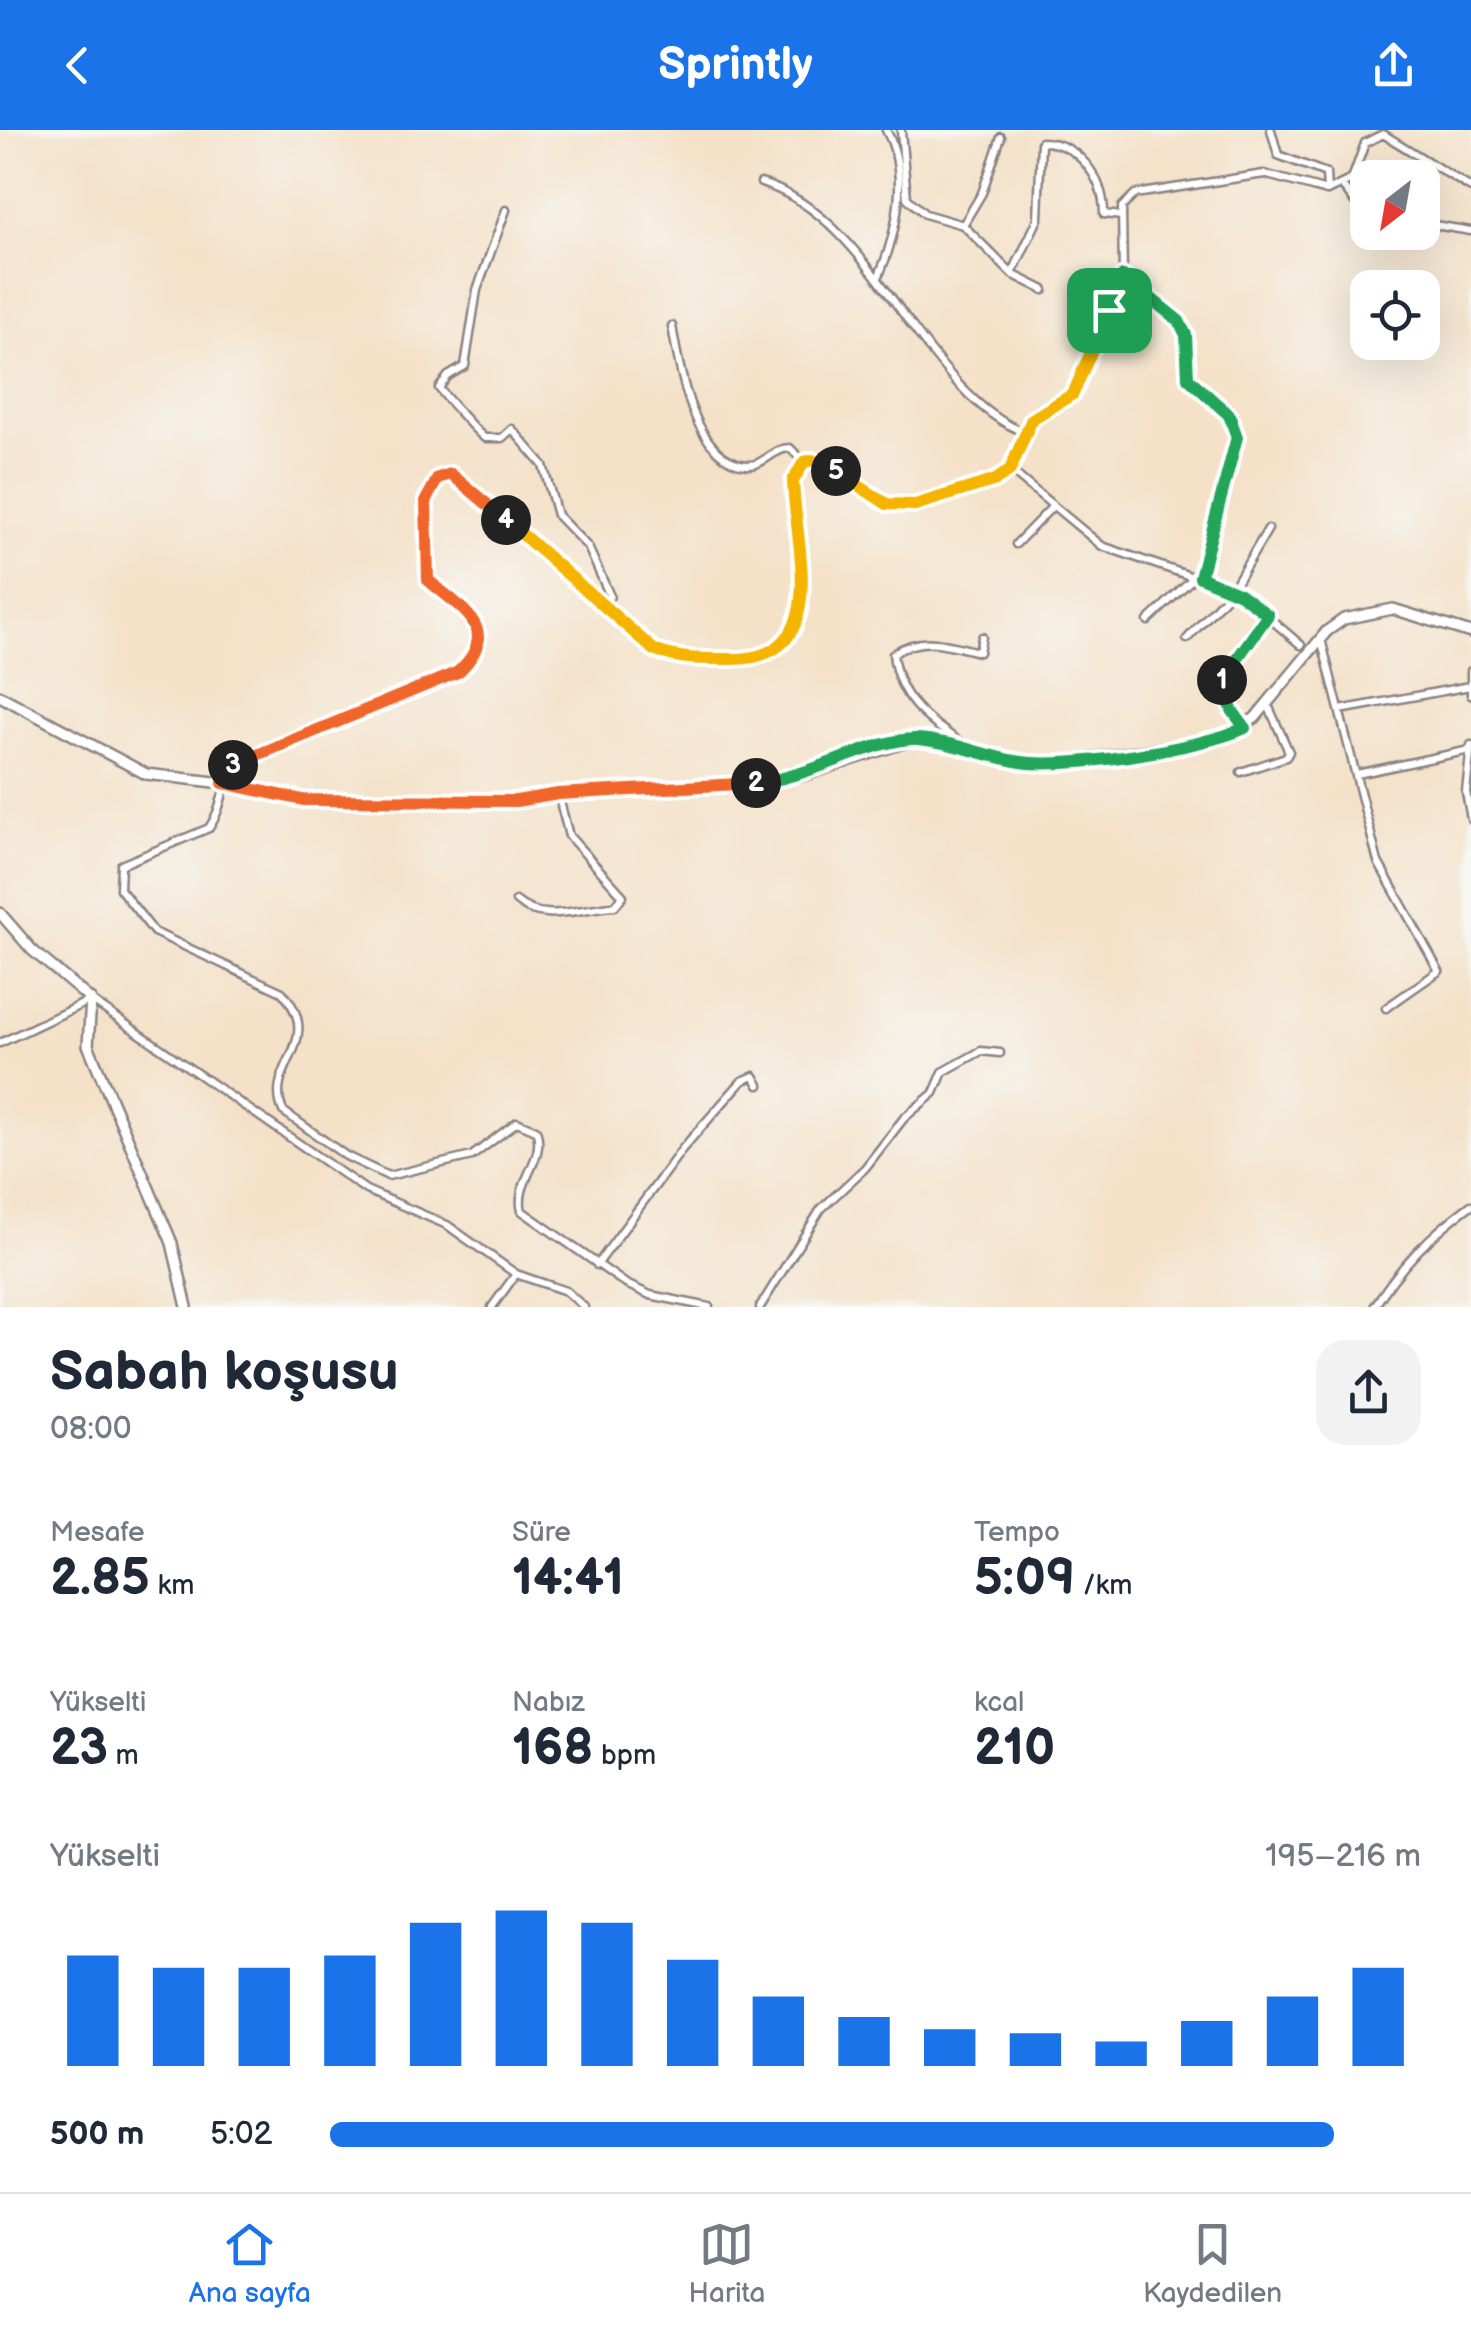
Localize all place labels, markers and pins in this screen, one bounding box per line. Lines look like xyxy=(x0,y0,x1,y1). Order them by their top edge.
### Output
pin xyxy=(1067,268,1152,353)
pin: 5 xyxy=(811,446,861,496)
pin: 4 xyxy=(481,495,531,545)
pin: 1 xyxy=(1197,655,1247,705)
pin: 3 xyxy=(208,740,258,790)
pin: 2 xyxy=(731,758,781,808)

